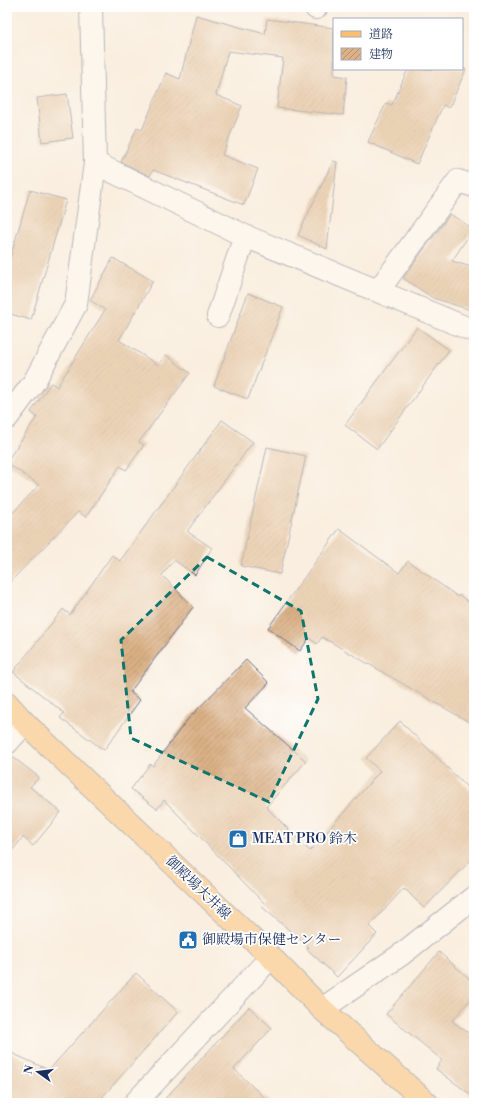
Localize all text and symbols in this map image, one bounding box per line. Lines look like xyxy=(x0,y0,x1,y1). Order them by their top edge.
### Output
legend xyxy=(333,18,463,70)
text: 道路 xyxy=(369,27,393,42)
text: 建物 xyxy=(369,47,393,62)
shop icon: MEAT PRO 鈴木 xyxy=(227,828,249,850)
place label: MEAT PRO 鈴木 xyxy=(252,830,357,848)
street label: 御殿場大井線 xyxy=(162,852,234,924)
public building icon: 御殿場市保健センター xyxy=(177,929,199,951)
place label: 御殿場市保健センター xyxy=(202,931,341,949)
north arrow xyxy=(18,1052,58,1092)
text: N xyxy=(21,1064,37,1076)

